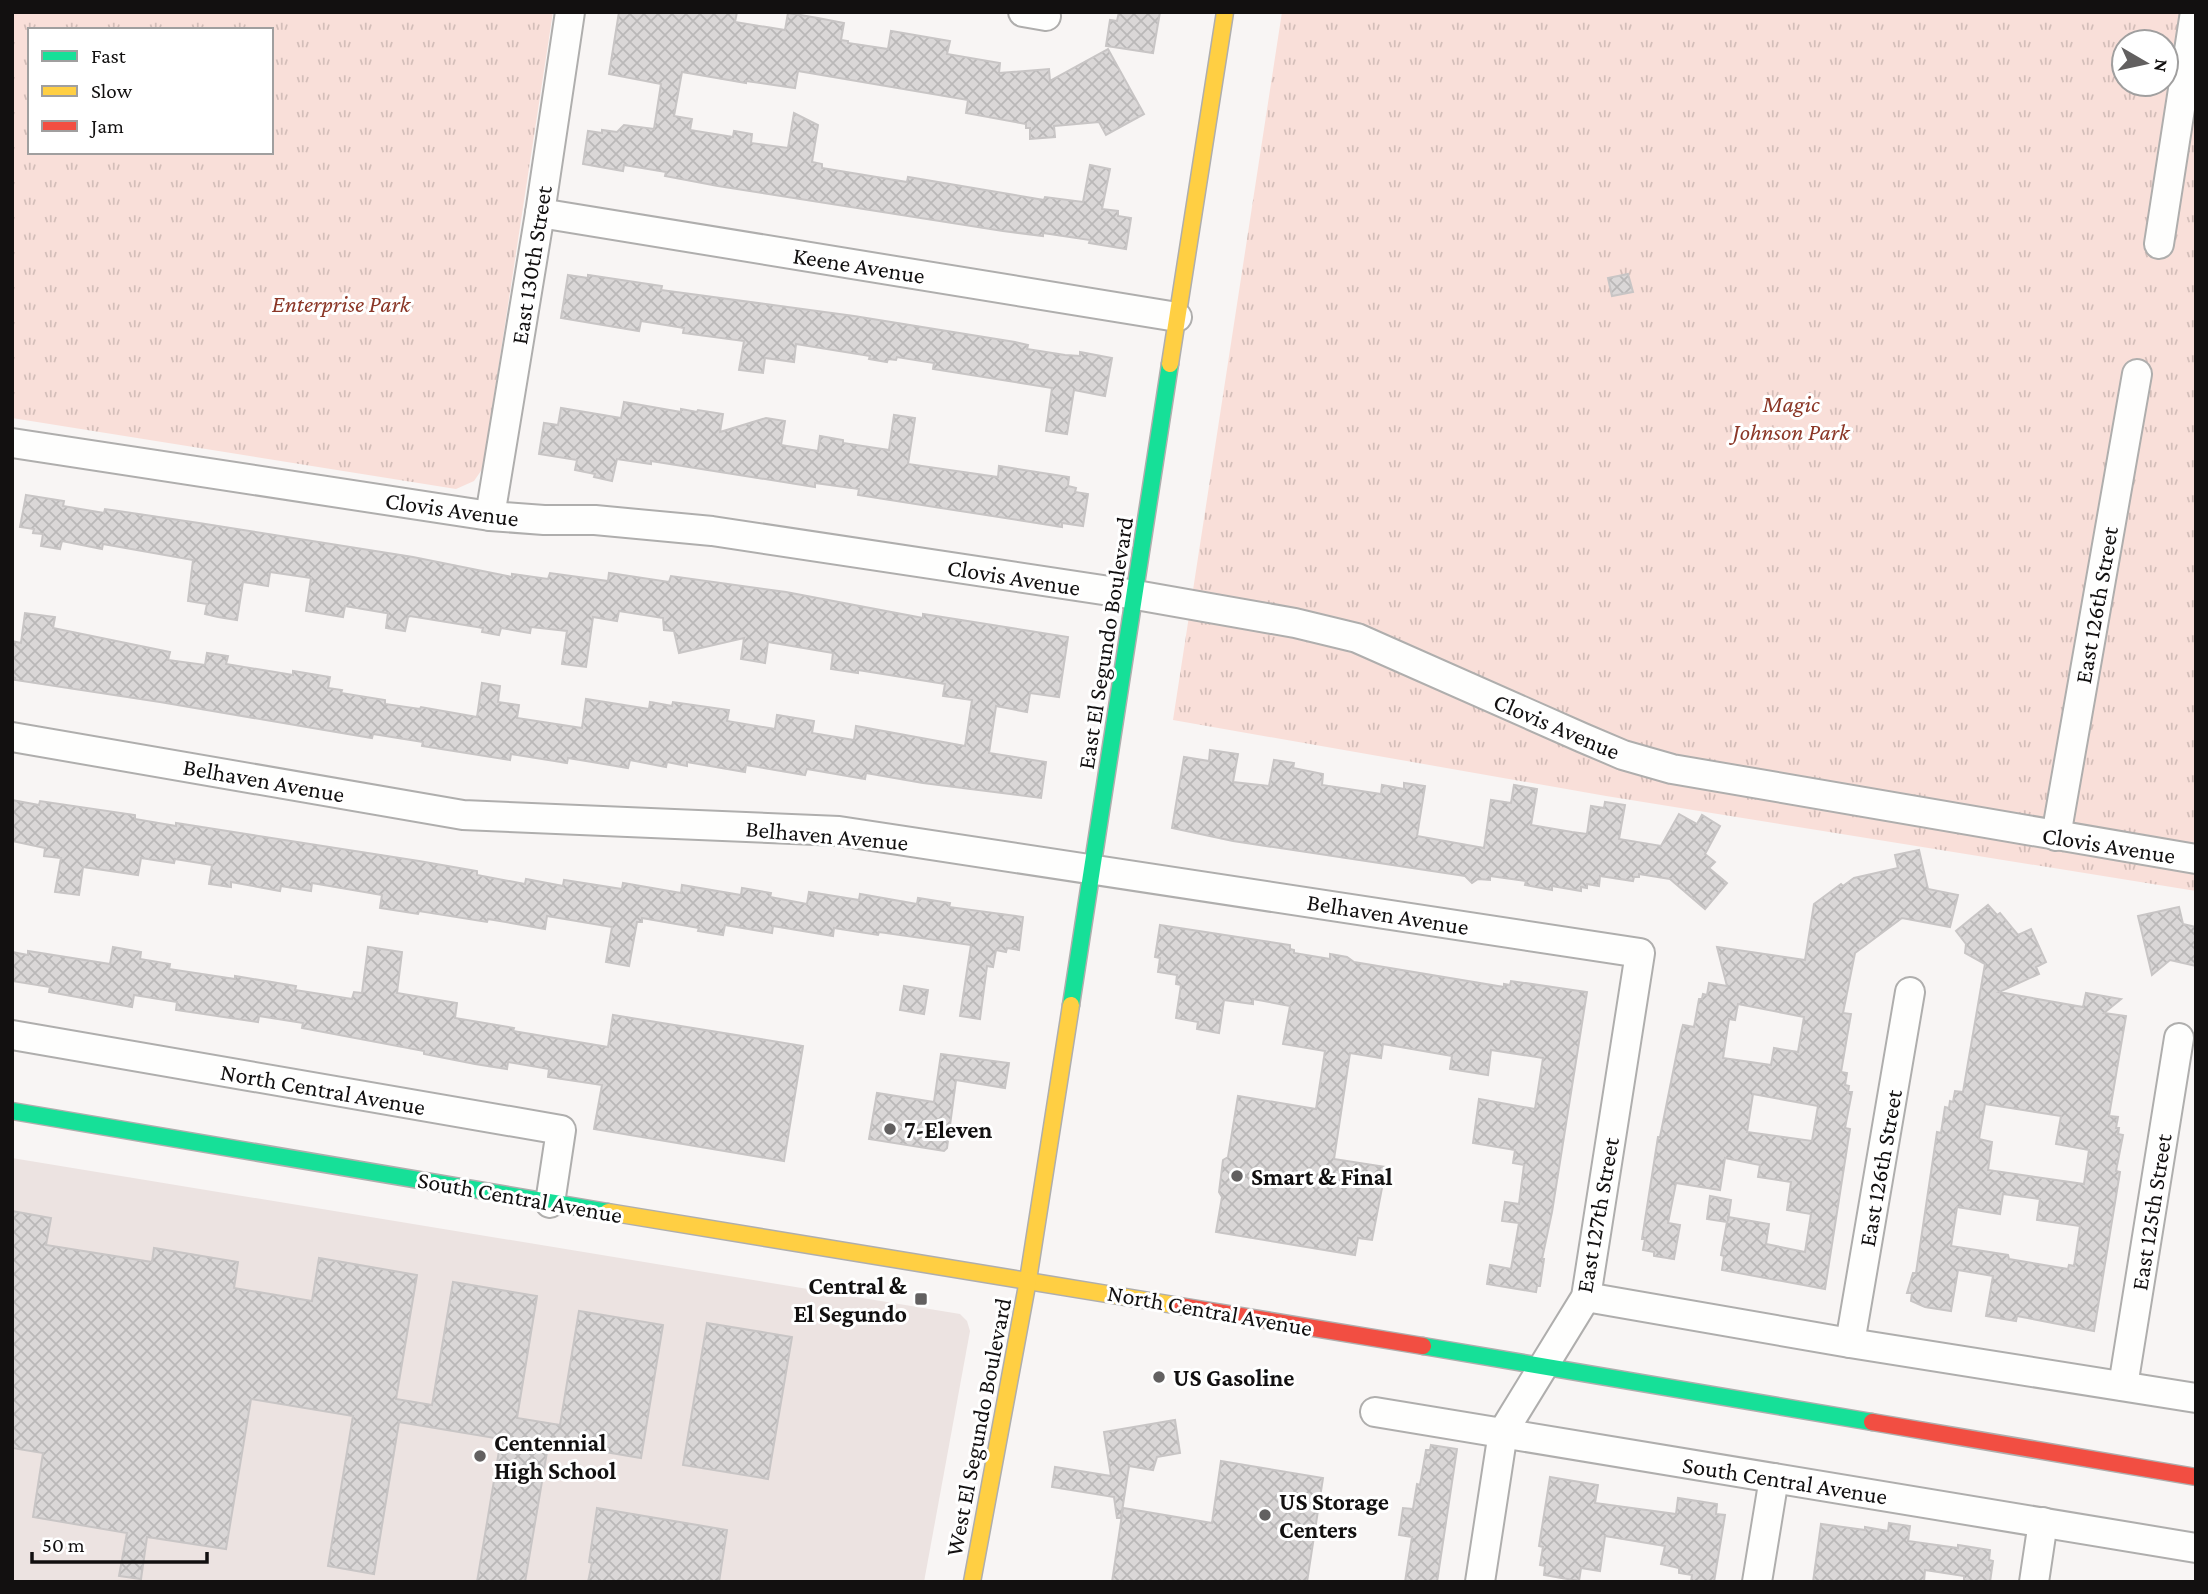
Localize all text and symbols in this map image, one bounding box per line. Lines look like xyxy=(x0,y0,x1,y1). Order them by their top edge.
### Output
legend xyxy=(28,28,273,154)
north arrow xyxy=(2110,28,2180,98)
text: Fast xyxy=(91,44,127,68)
text: N xyxy=(2150,58,2173,74)
text: Slow xyxy=(91,79,133,103)
text: Jam xyxy=(89,114,124,138)
street label: East 130th Street xyxy=(505,183,557,346)
street label: Keene Avenue xyxy=(791,241,927,289)
park label: Enterprise Park xyxy=(272,290,412,317)
park label: Magic Johnson Park xyxy=(1729,390,1851,445)
street label: Clovis Avenue xyxy=(384,486,520,532)
street label: East El Segundo Boulevard xyxy=(1072,515,1138,771)
street label: East 126th Street xyxy=(2069,523,2123,686)
street label: Clovis Avenue xyxy=(946,553,1082,601)
street label: Clovis Avenue xyxy=(1490,687,1624,765)
street label: Belhaven Avenue xyxy=(181,753,347,807)
street label: Belhaven Avenue xyxy=(744,814,910,856)
street label: Clovis Avenue xyxy=(2041,821,2177,869)
street label: Belhaven Avenue xyxy=(1305,888,1471,940)
street label: North Central Avenue xyxy=(218,1058,428,1120)
street label: East 126th Street xyxy=(1853,1086,1907,1249)
place label: 7-Eleven xyxy=(904,1116,992,1143)
marker: 7-Eleven xyxy=(882,1121,898,1137)
street label: East 125th Street xyxy=(2125,1131,2177,1292)
street label: East 127th Street xyxy=(1570,1134,1624,1295)
place label: Smart & Final xyxy=(1251,1163,1392,1190)
street label: South Central Avenue xyxy=(416,1166,624,1228)
marker: Smart & Final xyxy=(1229,1168,1245,1184)
place label: Central & El Segundo xyxy=(793,1272,908,1327)
street label: North Central Avenue xyxy=(1105,1279,1315,1341)
marker: Central & El Segundo xyxy=(913,1291,929,1307)
street label: West El Segundo Boulevard xyxy=(940,1295,1016,1558)
place label: US Gasoline xyxy=(1173,1364,1294,1391)
marker: US Gasoline xyxy=(1151,1369,1167,1385)
place label: Centennial High School xyxy=(494,1429,616,1484)
marker: Centennial High School xyxy=(472,1448,488,1464)
street label: South Central Avenue xyxy=(1681,1450,1889,1510)
place label: US Storage Centers xyxy=(1279,1488,1389,1543)
marker: US Storage Centers xyxy=(1257,1507,1273,1523)
scale bar xyxy=(32,1520,206,1564)
text: 50 m xyxy=(42,1533,85,1557)

